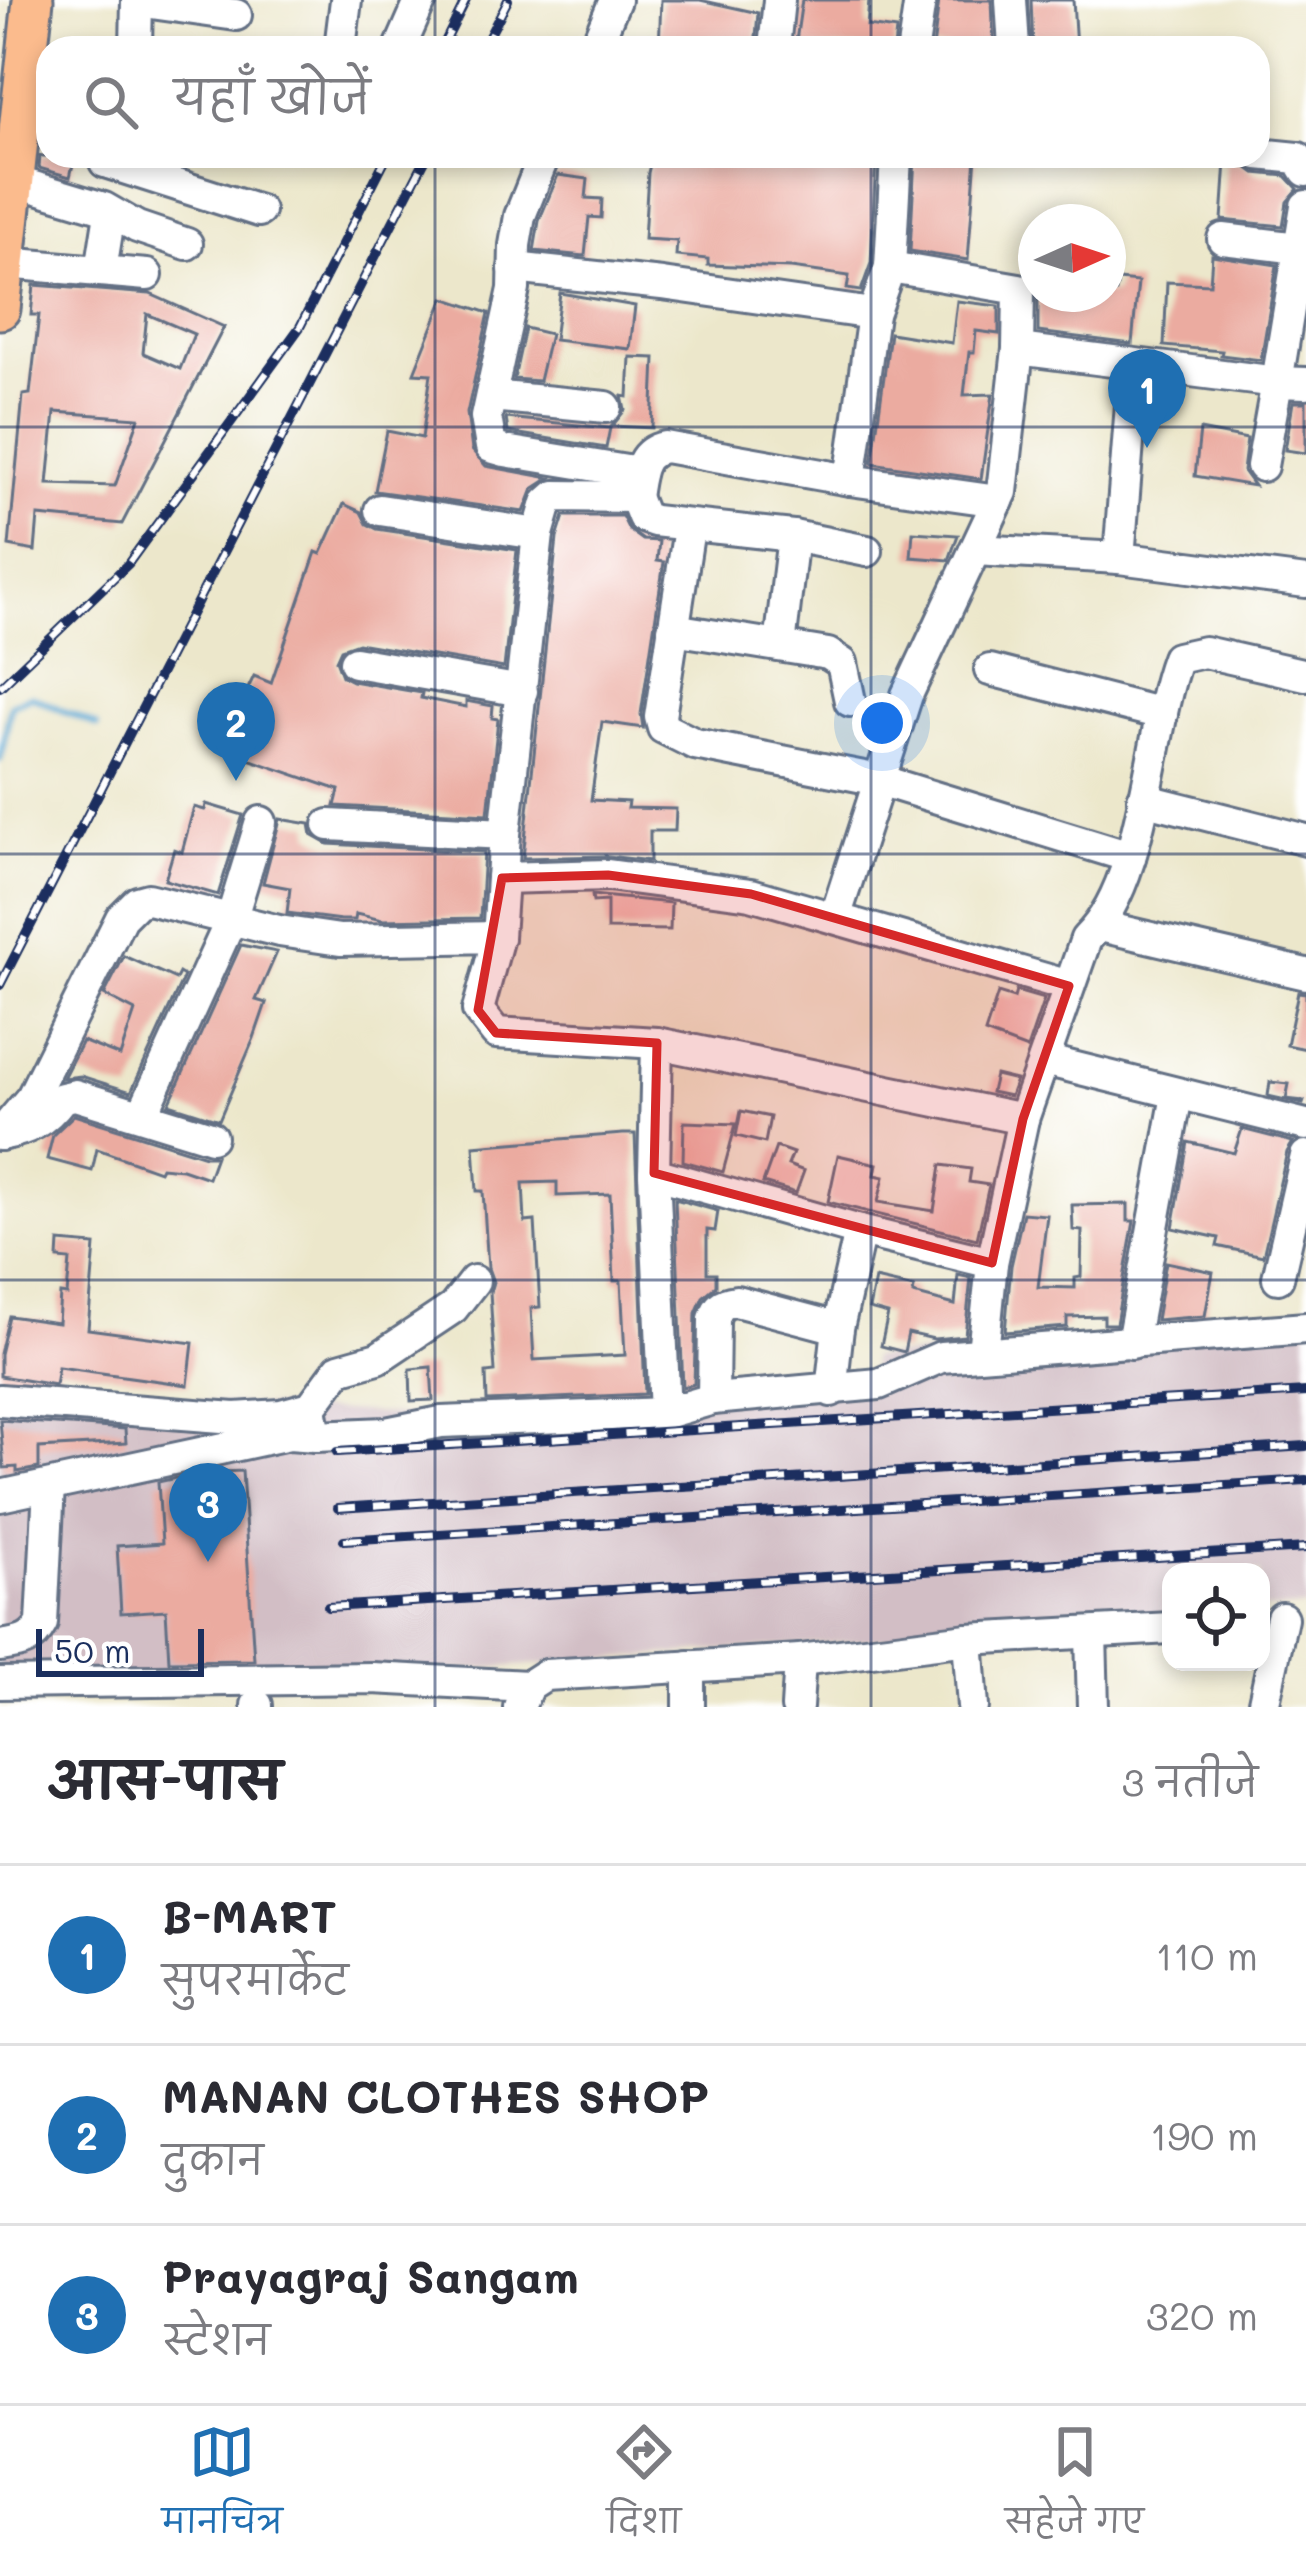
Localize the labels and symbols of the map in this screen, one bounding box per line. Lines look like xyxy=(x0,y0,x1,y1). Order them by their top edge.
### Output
north arrow xyxy=(1018,204,1126,312)
pin: 1 xyxy=(1108,349,1186,448)
pin: 2 xyxy=(197,682,275,781)
your location xyxy=(852,693,912,753)
pin: 3 xyxy=(169,1463,247,1562)
scale bar xyxy=(36,1623,204,1676)

